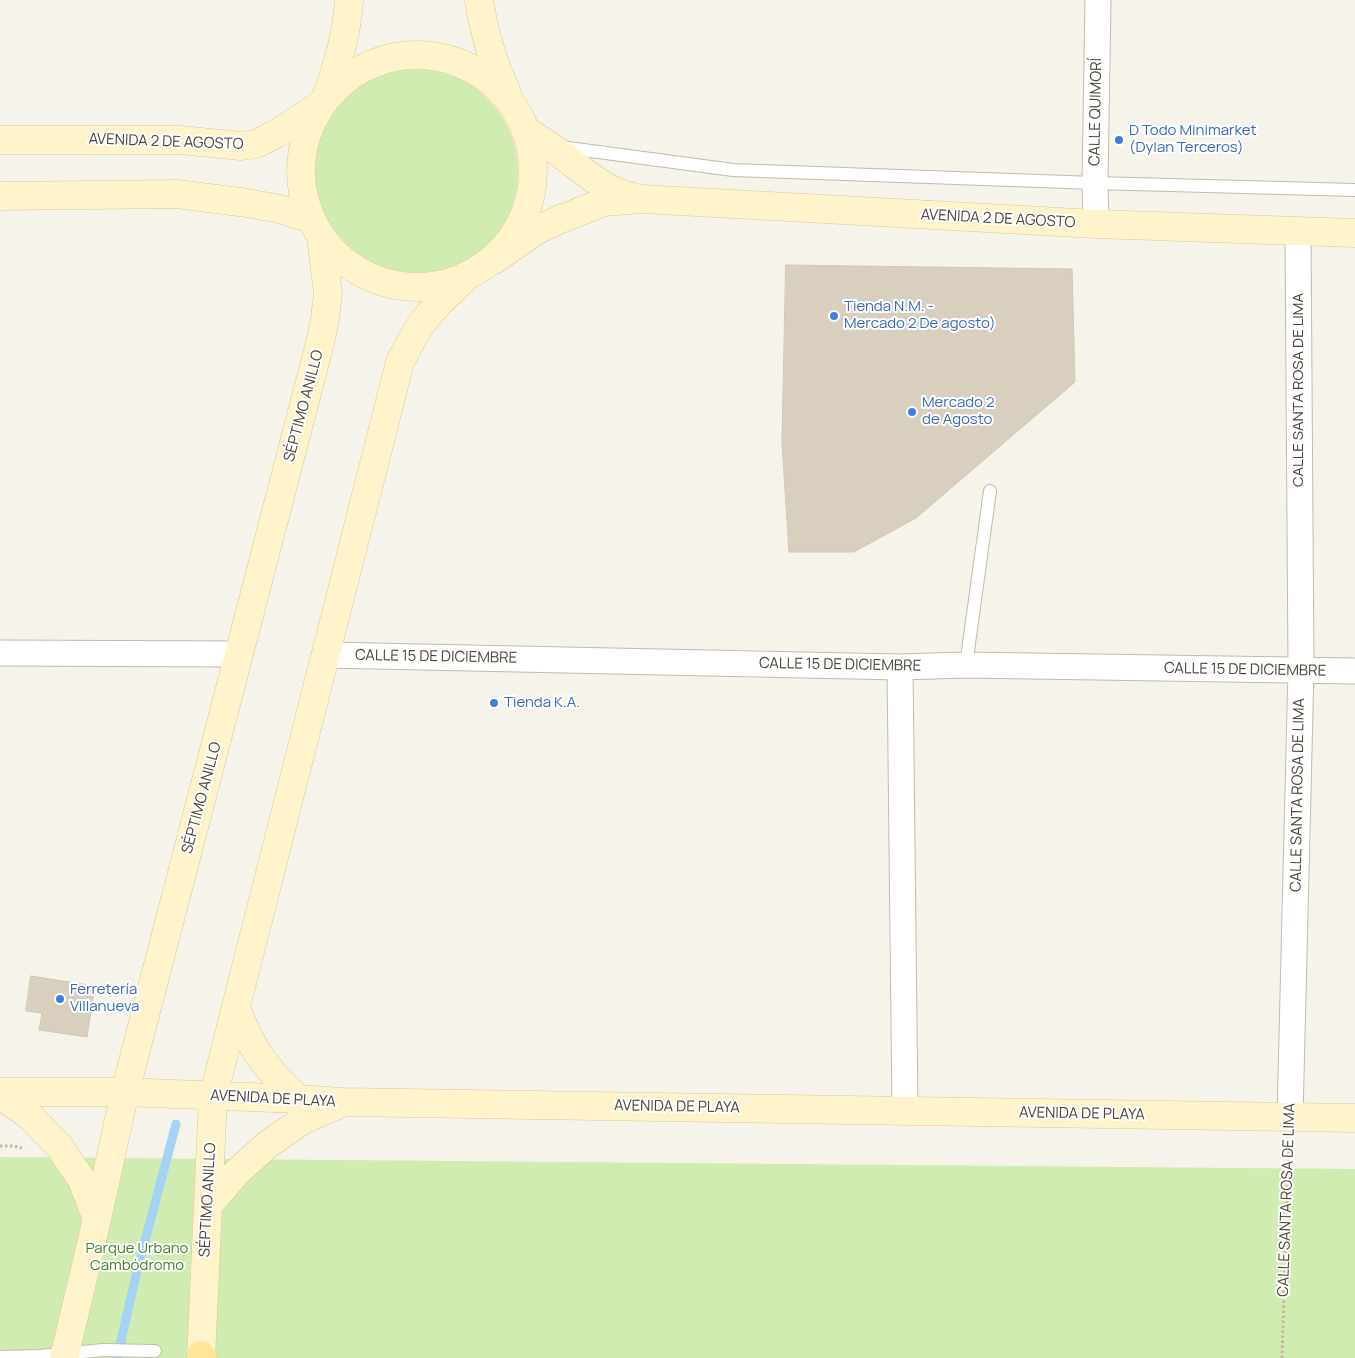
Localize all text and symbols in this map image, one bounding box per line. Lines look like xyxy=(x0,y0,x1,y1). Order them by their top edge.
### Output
street label: CALLE QUIMORÍ xyxy=(1086,58,1106,166)
place label: D Todo Minimarket (Dylan Terceros) xyxy=(1129,122,1256,157)
street label: AVENIDA 2 DE AGOSTO xyxy=(88,130,244,154)
marker: D Todo Minimarket (Dylan Terceros) xyxy=(1113,134,1125,146)
street label: AVENIDA 2 DE AGOSTO xyxy=(920,206,1076,232)
street label: CALLE SANTA ROSA DE LIMA xyxy=(1290,293,1308,487)
place label: Tienda N.M. - Mercado 2 De agosto) xyxy=(844,298,996,333)
marker: Tienda N.M. - Mercado 2 De agosto) xyxy=(828,310,840,322)
street label: SÉPTIMO ANILLO xyxy=(280,348,328,464)
place label: Mercado 2 de Agosto xyxy=(922,394,995,429)
marker: Mercado 2 de Agosto xyxy=(906,406,918,418)
street label: CALLE 15 DE DICIEMBRE xyxy=(355,647,517,667)
street label: CALLE 15 DE DICIEMBRE xyxy=(759,655,921,675)
street label: CALLE 15 DE DICIEMBRE xyxy=(1164,660,1326,680)
place label: Tienda K.A. xyxy=(504,694,580,712)
marker: Tienda K.A. xyxy=(488,697,500,709)
street label: CALLE SANTA ROSA DE LIMA xyxy=(1287,698,1309,892)
street label: SÉPTIMO ANILLO xyxy=(178,740,226,856)
place label: Ferretería Villanueva xyxy=(70,981,139,1016)
marker: Ferretería Villanueva xyxy=(54,993,66,1005)
street label: AVENIDA DE PLAYA xyxy=(210,1087,336,1111)
street label: AVENIDA DE PLAYA xyxy=(614,1097,740,1117)
street label: CALLE SANTA ROSA DE LIMA xyxy=(1275,1103,1299,1297)
street label: AVENIDA DE PLAYA xyxy=(1019,1104,1145,1124)
street label: SÉPTIMO ANILLO xyxy=(196,1142,220,1258)
park label: Parque Urbano Cambódromo xyxy=(86,1240,188,1275)

